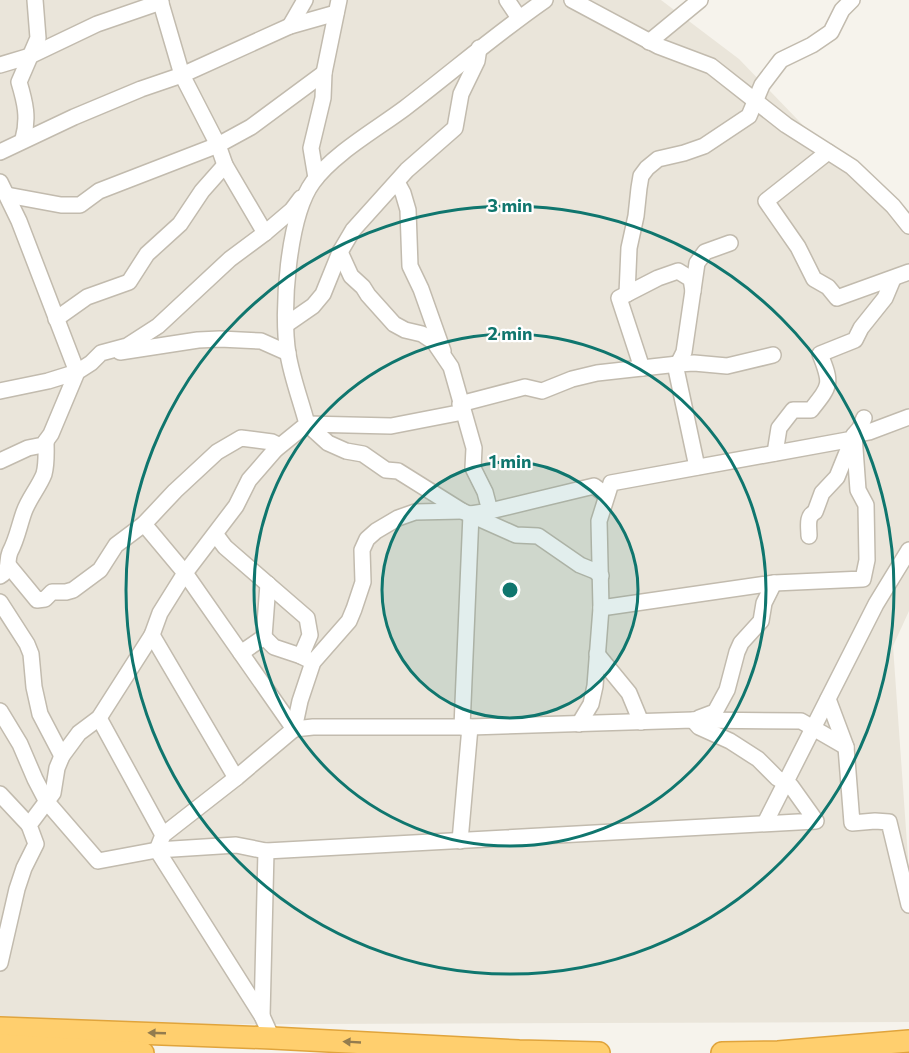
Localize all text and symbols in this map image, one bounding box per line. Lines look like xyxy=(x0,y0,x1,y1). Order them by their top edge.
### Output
text: 3 min xyxy=(487,194,533,216)
text: 2 min xyxy=(488,322,532,344)
text: 1 min xyxy=(489,450,531,472)
centre of rings xyxy=(500,580,520,600)
one-way arrow xyxy=(148,1029,167,1038)
one-way arrow xyxy=(343,1037,362,1046)

